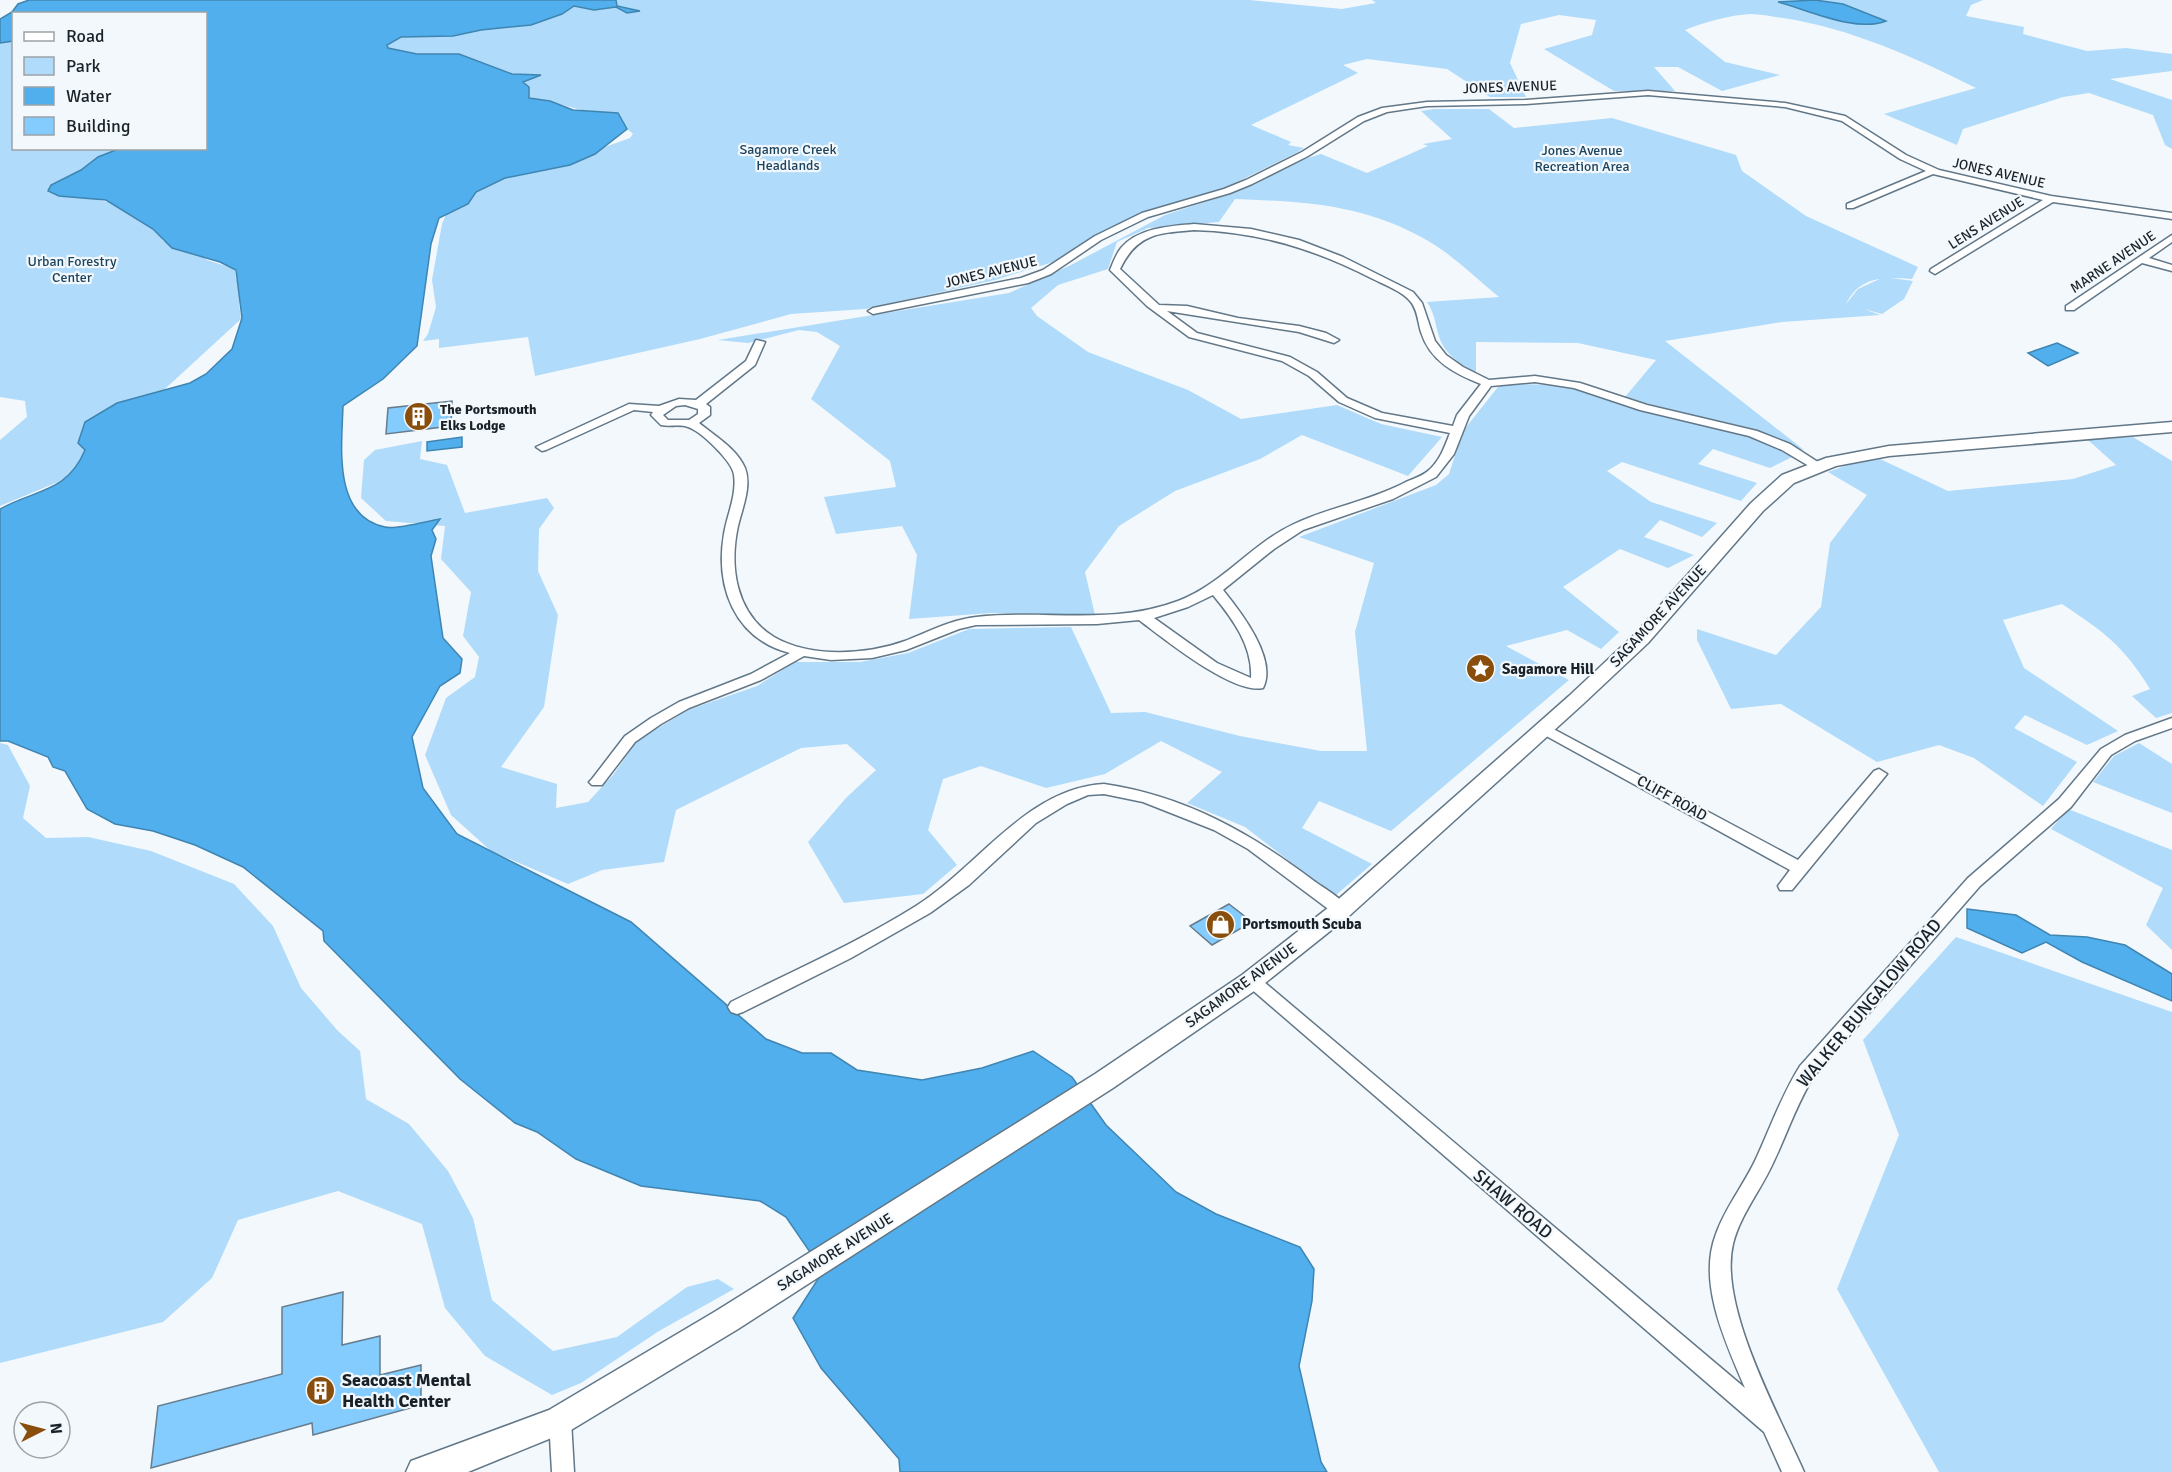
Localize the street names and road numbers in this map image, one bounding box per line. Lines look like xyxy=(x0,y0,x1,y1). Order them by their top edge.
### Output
street label: JONES AVENUE xyxy=(1463,77,1557,97)
street label: JONES AVENUE xyxy=(1951,154,2047,192)
street label: LENS AVENUE xyxy=(1945,193,2027,253)
street label: MARNE AVENUE xyxy=(2067,227,2159,297)
street label: JONES AVENUE xyxy=(943,252,1039,292)
street label: SAGAMORE AVENUE xyxy=(1606,561,1710,671)
street label: CLIFF ROAD xyxy=(1634,771,1710,825)
street label: WALKER BUNGALOW ROAD xyxy=(1792,914,1946,1092)
street label: SAGAMORE AVENUE xyxy=(1182,939,1300,1031)
street label: SHAW ROAD xyxy=(1469,1164,1557,1244)
street label: SAGAMORE AVENUE xyxy=(774,1209,896,1295)

